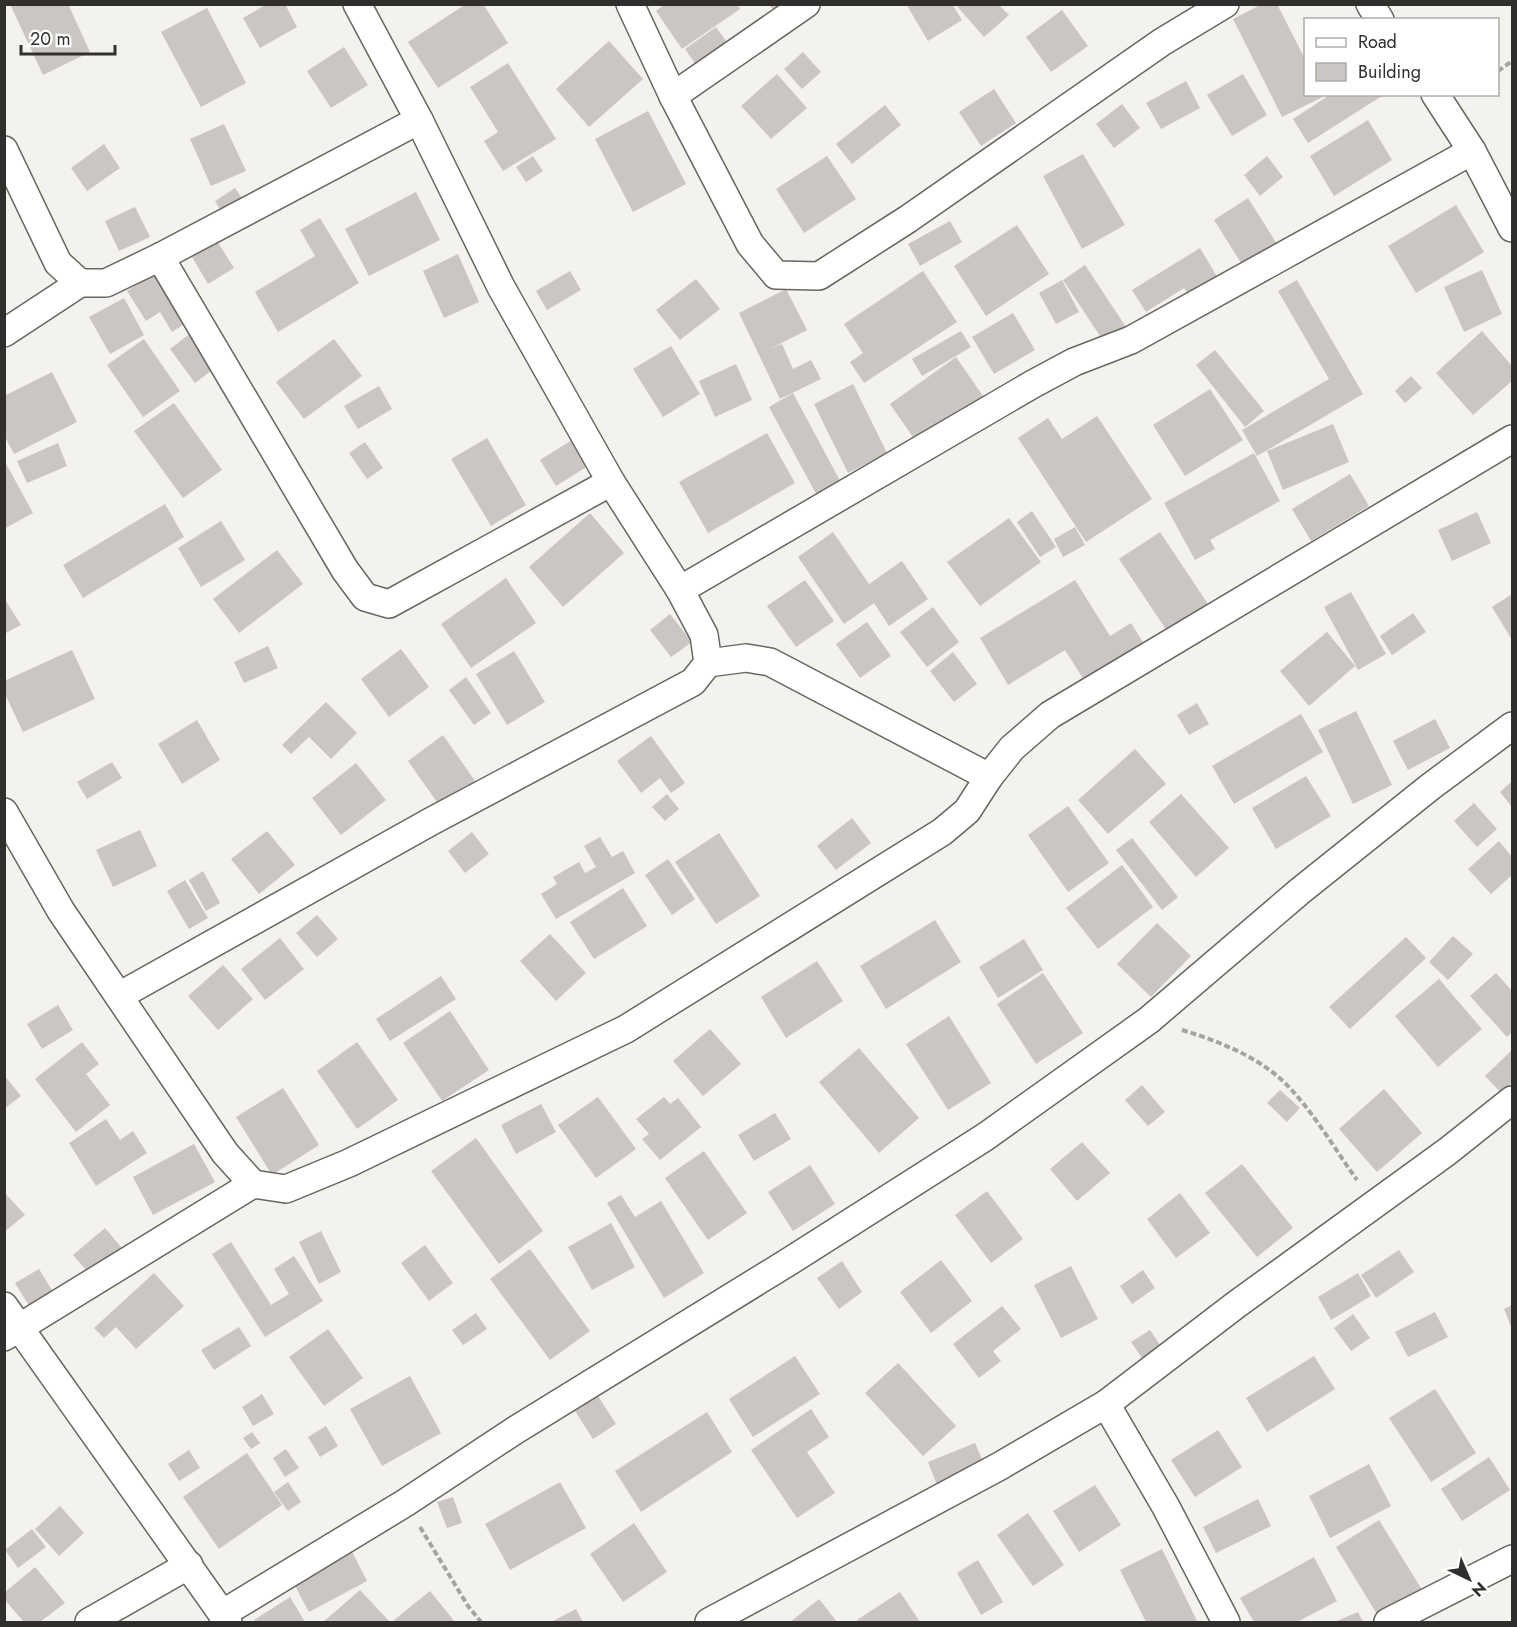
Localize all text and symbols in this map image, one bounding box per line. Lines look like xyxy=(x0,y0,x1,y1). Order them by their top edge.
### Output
scale bar xyxy=(21,18,116,56)
legend xyxy=(1304,18,1499,96)
text: 20 m xyxy=(30,26,70,52)
text: Road xyxy=(1358,29,1397,55)
text: Building xyxy=(1358,59,1421,85)
north arrow xyxy=(1439,1549,1499,1609)
text: N xyxy=(1467,1577,1492,1602)

